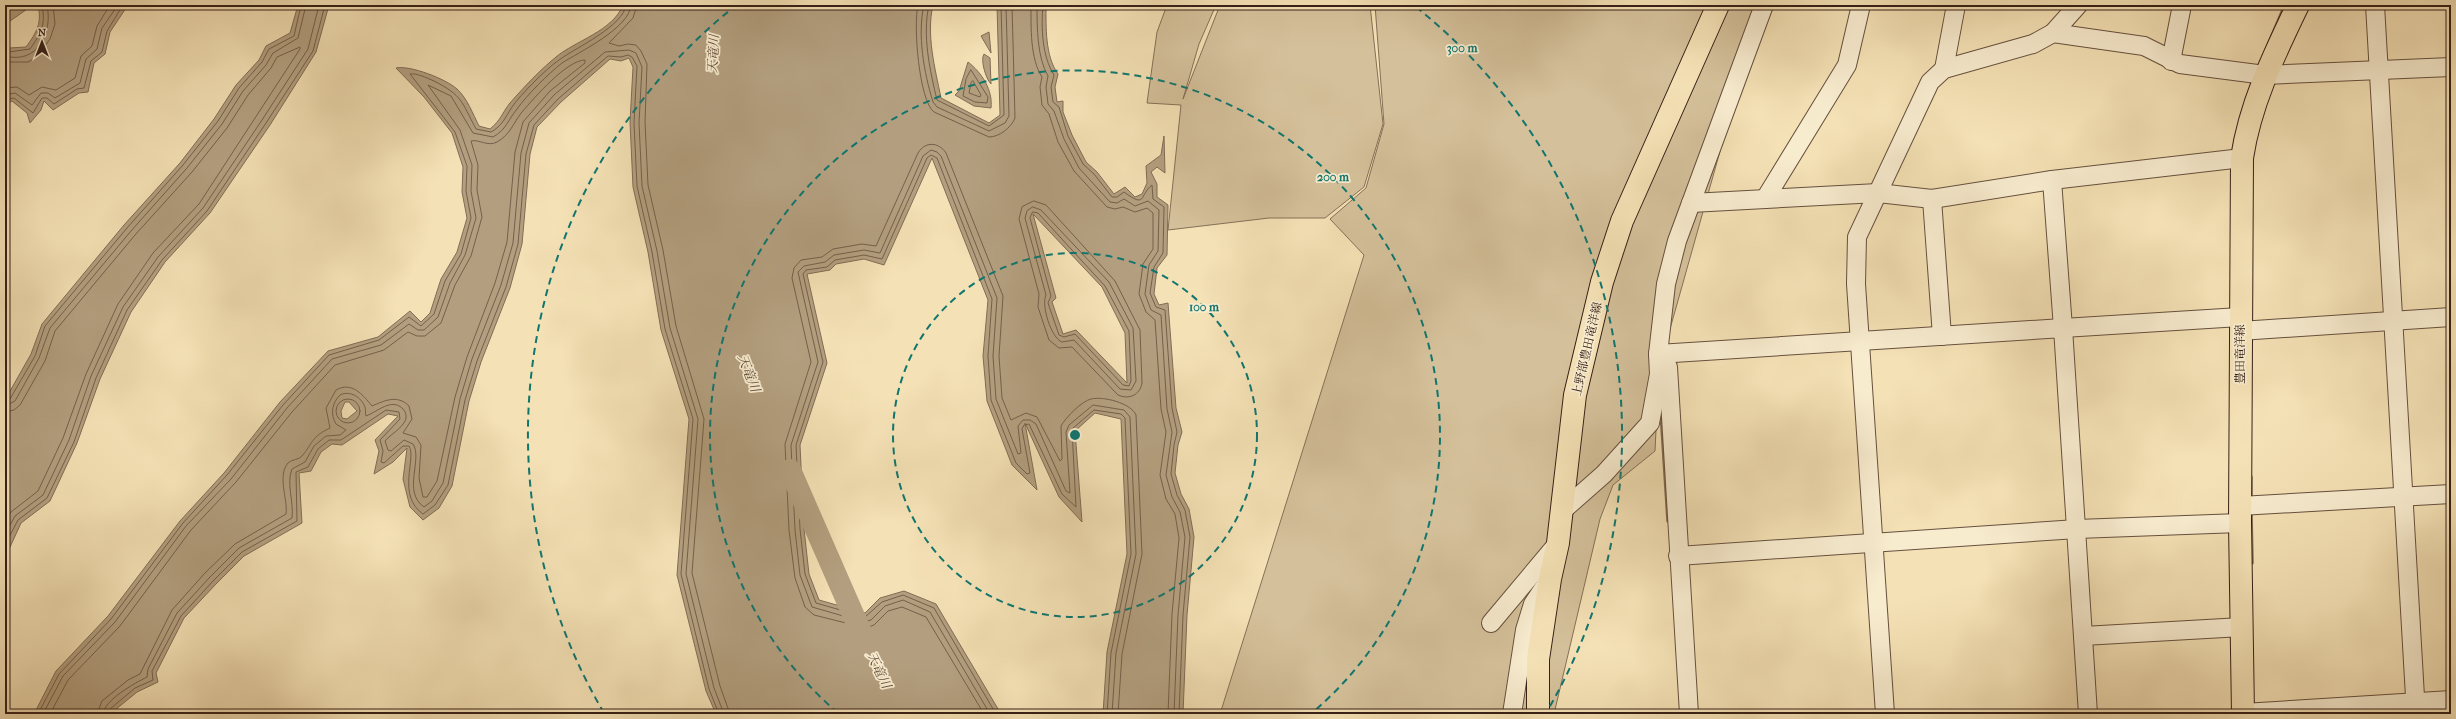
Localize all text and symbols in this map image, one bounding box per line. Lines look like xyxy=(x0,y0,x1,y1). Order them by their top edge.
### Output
north arrow xyxy=(22,22,62,62)
text: N xyxy=(38,26,47,39)
water label: 天竜川 xyxy=(704,32,722,74)
text: 300 m xyxy=(1447,41,1478,56)
text: 200 m xyxy=(1317,170,1350,184)
text: 100 m xyxy=(1189,300,1220,314)
street label: 上野部豊田竜洋線 xyxy=(1569,301,1605,397)
street label: 豊田竜洋線 xyxy=(2233,324,2247,384)
water label: 天竜川 xyxy=(735,352,764,396)
centre of rings xyxy=(1068,428,1082,442)
water label: 天竜川 xyxy=(864,649,895,693)

